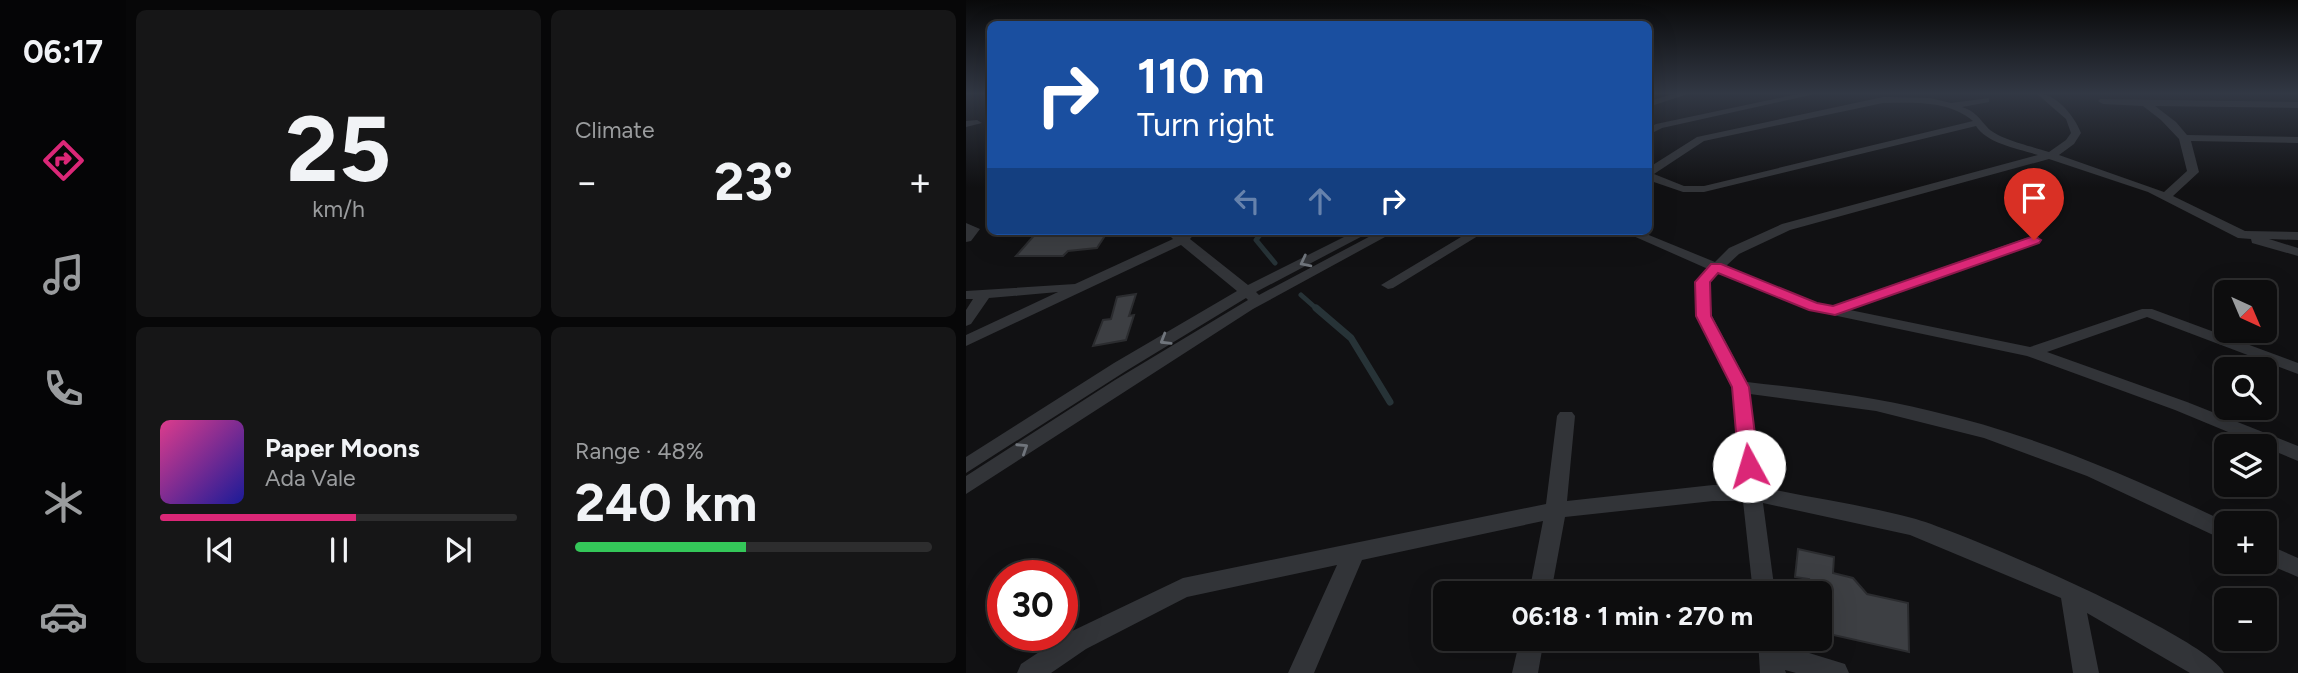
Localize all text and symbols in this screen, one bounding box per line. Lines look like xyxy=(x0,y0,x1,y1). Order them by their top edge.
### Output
text: 06:17 xyxy=(23,33,103,71)
text: 110 m xyxy=(1137,46,1265,105)
icon: right xyxy=(1022,49,1113,140)
text: 25 xyxy=(286,95,391,204)
text: Turn right xyxy=(1137,106,1275,144)
text: Climate xyxy=(575,116,654,144)
icon: directions xyxy=(39,136,88,185)
text: 23° xyxy=(714,151,793,213)
text: − xyxy=(575,159,599,205)
text: + xyxy=(908,159,932,205)
pin xyxy=(2004,168,2064,240)
icon: arrive xyxy=(2015,179,2053,217)
icon: left xyxy=(1228,182,1266,220)
icon: ahead xyxy=(1301,182,1339,220)
icon: right xyxy=(1374,182,1412,220)
text: km/h xyxy=(312,195,365,223)
icon: music xyxy=(39,250,88,299)
one-way arrow xyxy=(1300,254,1312,268)
north arrow xyxy=(2214,280,2277,343)
map controls xyxy=(2214,280,2277,651)
one-way arrow xyxy=(1159,332,1172,345)
button: search xyxy=(2214,357,2277,420)
icon: phone xyxy=(39,364,88,413)
position arrow xyxy=(1712,429,1786,503)
text: Paper Moons xyxy=(265,432,420,464)
button: layers xyxy=(2214,434,2277,497)
text: Range · 48% xyxy=(575,437,704,465)
one-way arrow xyxy=(1015,444,1028,457)
text: Ada Vale xyxy=(265,464,356,492)
text: 240 km xyxy=(575,472,757,534)
icon: climate xyxy=(39,478,88,527)
button: + xyxy=(2214,511,2277,574)
icon: previous xyxy=(201,531,239,569)
icon: pause xyxy=(320,531,358,569)
icon: next xyxy=(439,531,477,569)
speed limit sign: 30 xyxy=(987,560,1078,651)
button: − xyxy=(2214,588,2277,651)
icon: car xyxy=(39,592,88,641)
text: 06:18 · 1 min · 270 m xyxy=(1512,600,1753,632)

